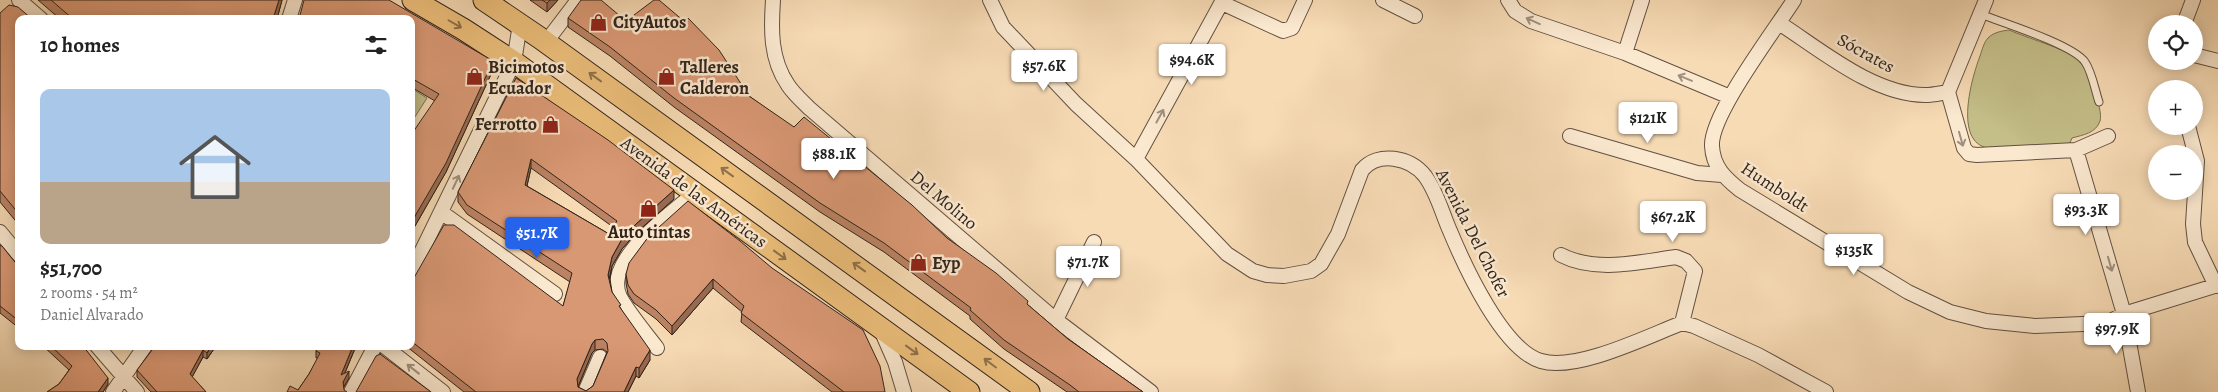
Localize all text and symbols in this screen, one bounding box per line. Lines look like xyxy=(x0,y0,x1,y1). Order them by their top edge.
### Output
place label: CityAutos xyxy=(613,10,686,34)
shop icon: CityAutos xyxy=(589,12,609,32)
one-way arrow xyxy=(1526,15,1541,25)
map controls xyxy=(2148,15,2203,200)
button: locate xyxy=(2148,15,2203,70)
one-way arrow xyxy=(448,20,462,30)
street label: Sócrates xyxy=(1833,27,1899,79)
text: 10 homes xyxy=(40,31,120,59)
icon: filters xyxy=(362,31,390,59)
pin: $94.6K xyxy=(1151,44,1233,86)
pin: $57.6K xyxy=(1003,49,1085,92)
text: $94.6K xyxy=(1170,49,1214,71)
place label: Bicimotos Ecuador xyxy=(488,55,564,100)
place label: Talleres Calderon xyxy=(680,55,749,100)
text: $57.6K xyxy=(1022,55,1066,77)
shop icon: Bicimotos Ecuador xyxy=(464,67,484,87)
shop icon: Talleres Calderon xyxy=(656,67,676,87)
one-way arrow xyxy=(589,72,602,83)
one-way arrow xyxy=(1678,73,1693,83)
button: + xyxy=(2148,80,2203,135)
pin: $121K xyxy=(1613,102,1683,144)
text: $121K xyxy=(1629,107,1667,129)
one-way arrow xyxy=(1156,109,1165,124)
place label: Ferrotto xyxy=(475,112,537,136)
shop icon: Ferrotto xyxy=(541,114,561,134)
icon: home xyxy=(170,122,260,212)
street label: Avenida de las Américas xyxy=(615,130,772,253)
one-way arrow xyxy=(1957,130,1967,146)
pin: $88.1K xyxy=(793,138,875,180)
text: $88.1K xyxy=(812,143,856,165)
button: − xyxy=(2148,145,2203,200)
street label: Humboldt xyxy=(1736,156,1814,218)
street label: Avenida Del Chofer xyxy=(1430,164,1516,302)
street label: Del Molino xyxy=(905,165,983,235)
one-way arrow xyxy=(720,167,734,177)
one-way arrow xyxy=(451,175,461,190)
pin: $93.3K xyxy=(2045,194,2127,236)
shop icon: Auto tintas xyxy=(639,199,659,219)
text: $93.3K xyxy=(2064,199,2108,221)
pin: $67.2K xyxy=(1632,200,1714,243)
text: $67.2K xyxy=(1651,206,1695,228)
pin: $51.7K xyxy=(496,216,578,259)
place label: Auto tintas xyxy=(607,220,690,244)
text: $51.7K xyxy=(516,222,558,244)
pin: $135K xyxy=(1819,234,1889,276)
text: $135K xyxy=(1835,239,1873,261)
pin: $71.7K xyxy=(1047,246,1129,288)
one-way arrow xyxy=(773,250,787,260)
place label: Eyp xyxy=(932,251,961,275)
text: $71.7K xyxy=(1067,251,1109,273)
shop icon: Eyp xyxy=(908,253,928,273)
text: $51,700 xyxy=(40,254,102,282)
one-way arrow xyxy=(2105,255,2115,271)
one-way arrow xyxy=(852,262,866,272)
text: 2 rooms · 54 m² xyxy=(40,282,138,304)
text: Daniel Alvarado xyxy=(40,304,143,326)
pin: $97.9K xyxy=(2076,312,2158,355)
text: $97.9K xyxy=(2095,318,2139,340)
one-way arrow xyxy=(905,345,919,355)
one-way arrow xyxy=(983,358,997,368)
one-way arrow xyxy=(407,364,420,375)

